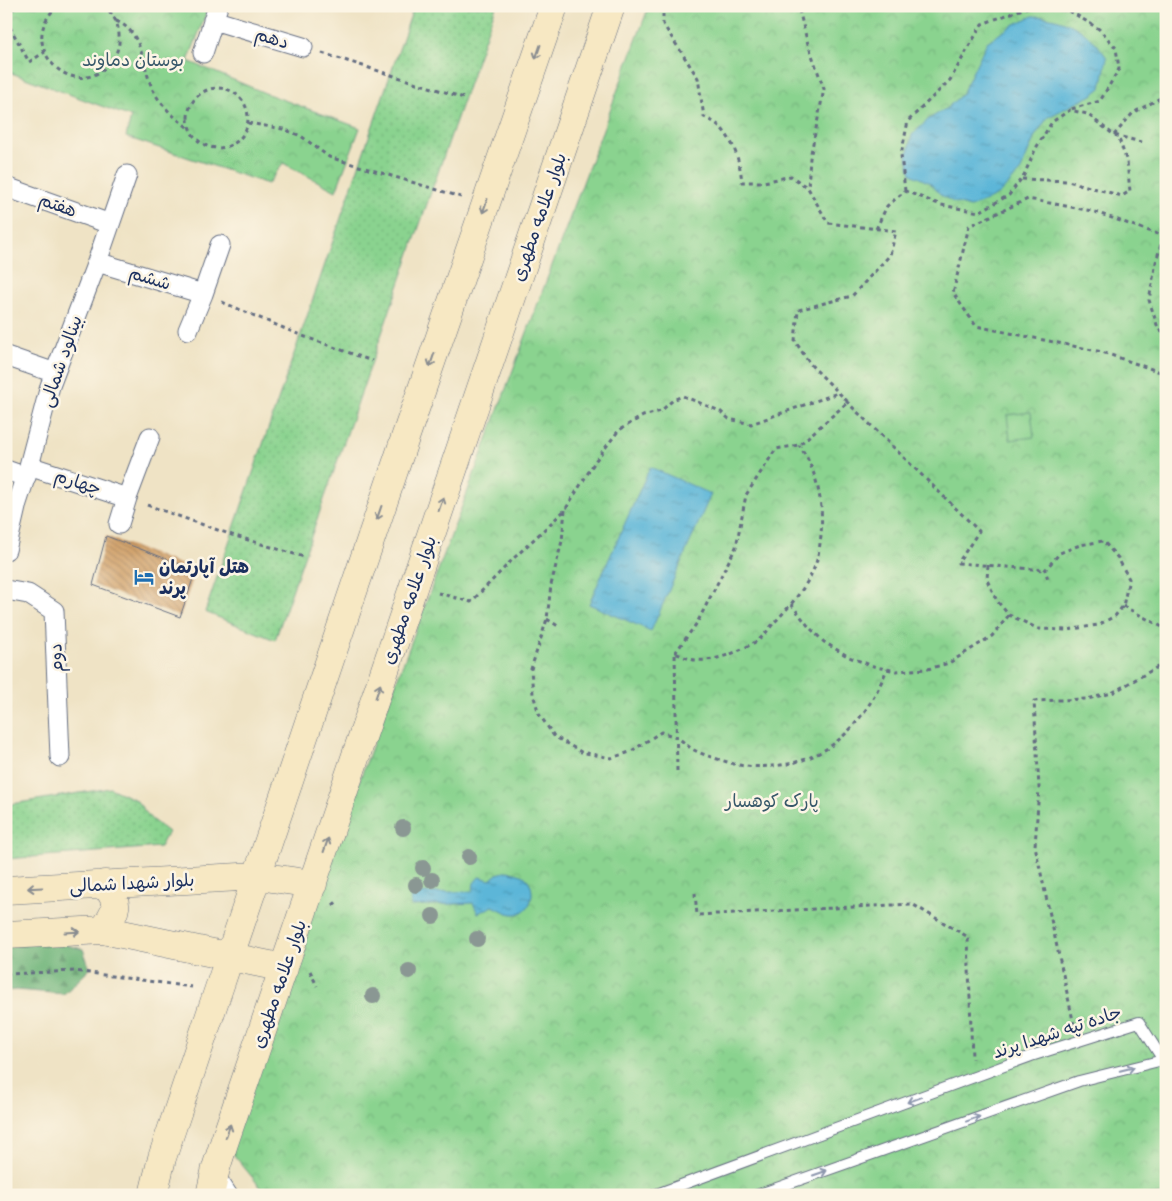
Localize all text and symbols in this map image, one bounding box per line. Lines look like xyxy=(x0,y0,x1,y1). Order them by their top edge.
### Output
street label: دهم xyxy=(251,18,293,58)
park label: بوستان دماوند xyxy=(82,44,184,76)
one-way arrow xyxy=(533,44,542,60)
street label: بلوار علامه مطهری xyxy=(502,148,576,286)
street label: هفتم xyxy=(34,183,82,227)
one-way arrow xyxy=(480,198,489,213)
street label: ششم xyxy=(125,256,175,300)
street label: بینالود شمالی xyxy=(30,311,92,411)
one-way arrow xyxy=(427,351,436,367)
street label: چهارم xyxy=(50,459,106,505)
one-way arrow xyxy=(437,496,447,512)
one-way arrow xyxy=(374,505,384,521)
street label: بلوار علامه مطهری xyxy=(372,531,446,669)
place label: هتل آپارتمان پرند xyxy=(159,551,249,604)
hotel icon: هتل آپارتمان پرند xyxy=(133,566,155,588)
street label: دوم xyxy=(39,643,73,673)
one-way arrow xyxy=(374,684,383,699)
park label: پارک کوهسار xyxy=(723,785,819,817)
one-way arrow xyxy=(322,838,331,853)
street label: بلوار شهدا شمالی xyxy=(69,864,195,902)
one-way arrow xyxy=(27,884,43,893)
street label: بلوار علامه مطهری xyxy=(242,915,316,1053)
one-way arrow xyxy=(64,927,80,936)
street label: جاده تپه شهدا پرند xyxy=(988,996,1126,1068)
one-way arrow xyxy=(1119,1064,1135,1073)
one-way arrow xyxy=(907,1095,922,1105)
one-way arrow xyxy=(965,1114,980,1123)
one-way arrow xyxy=(224,1124,234,1140)
one-way arrow xyxy=(811,1168,827,1177)

